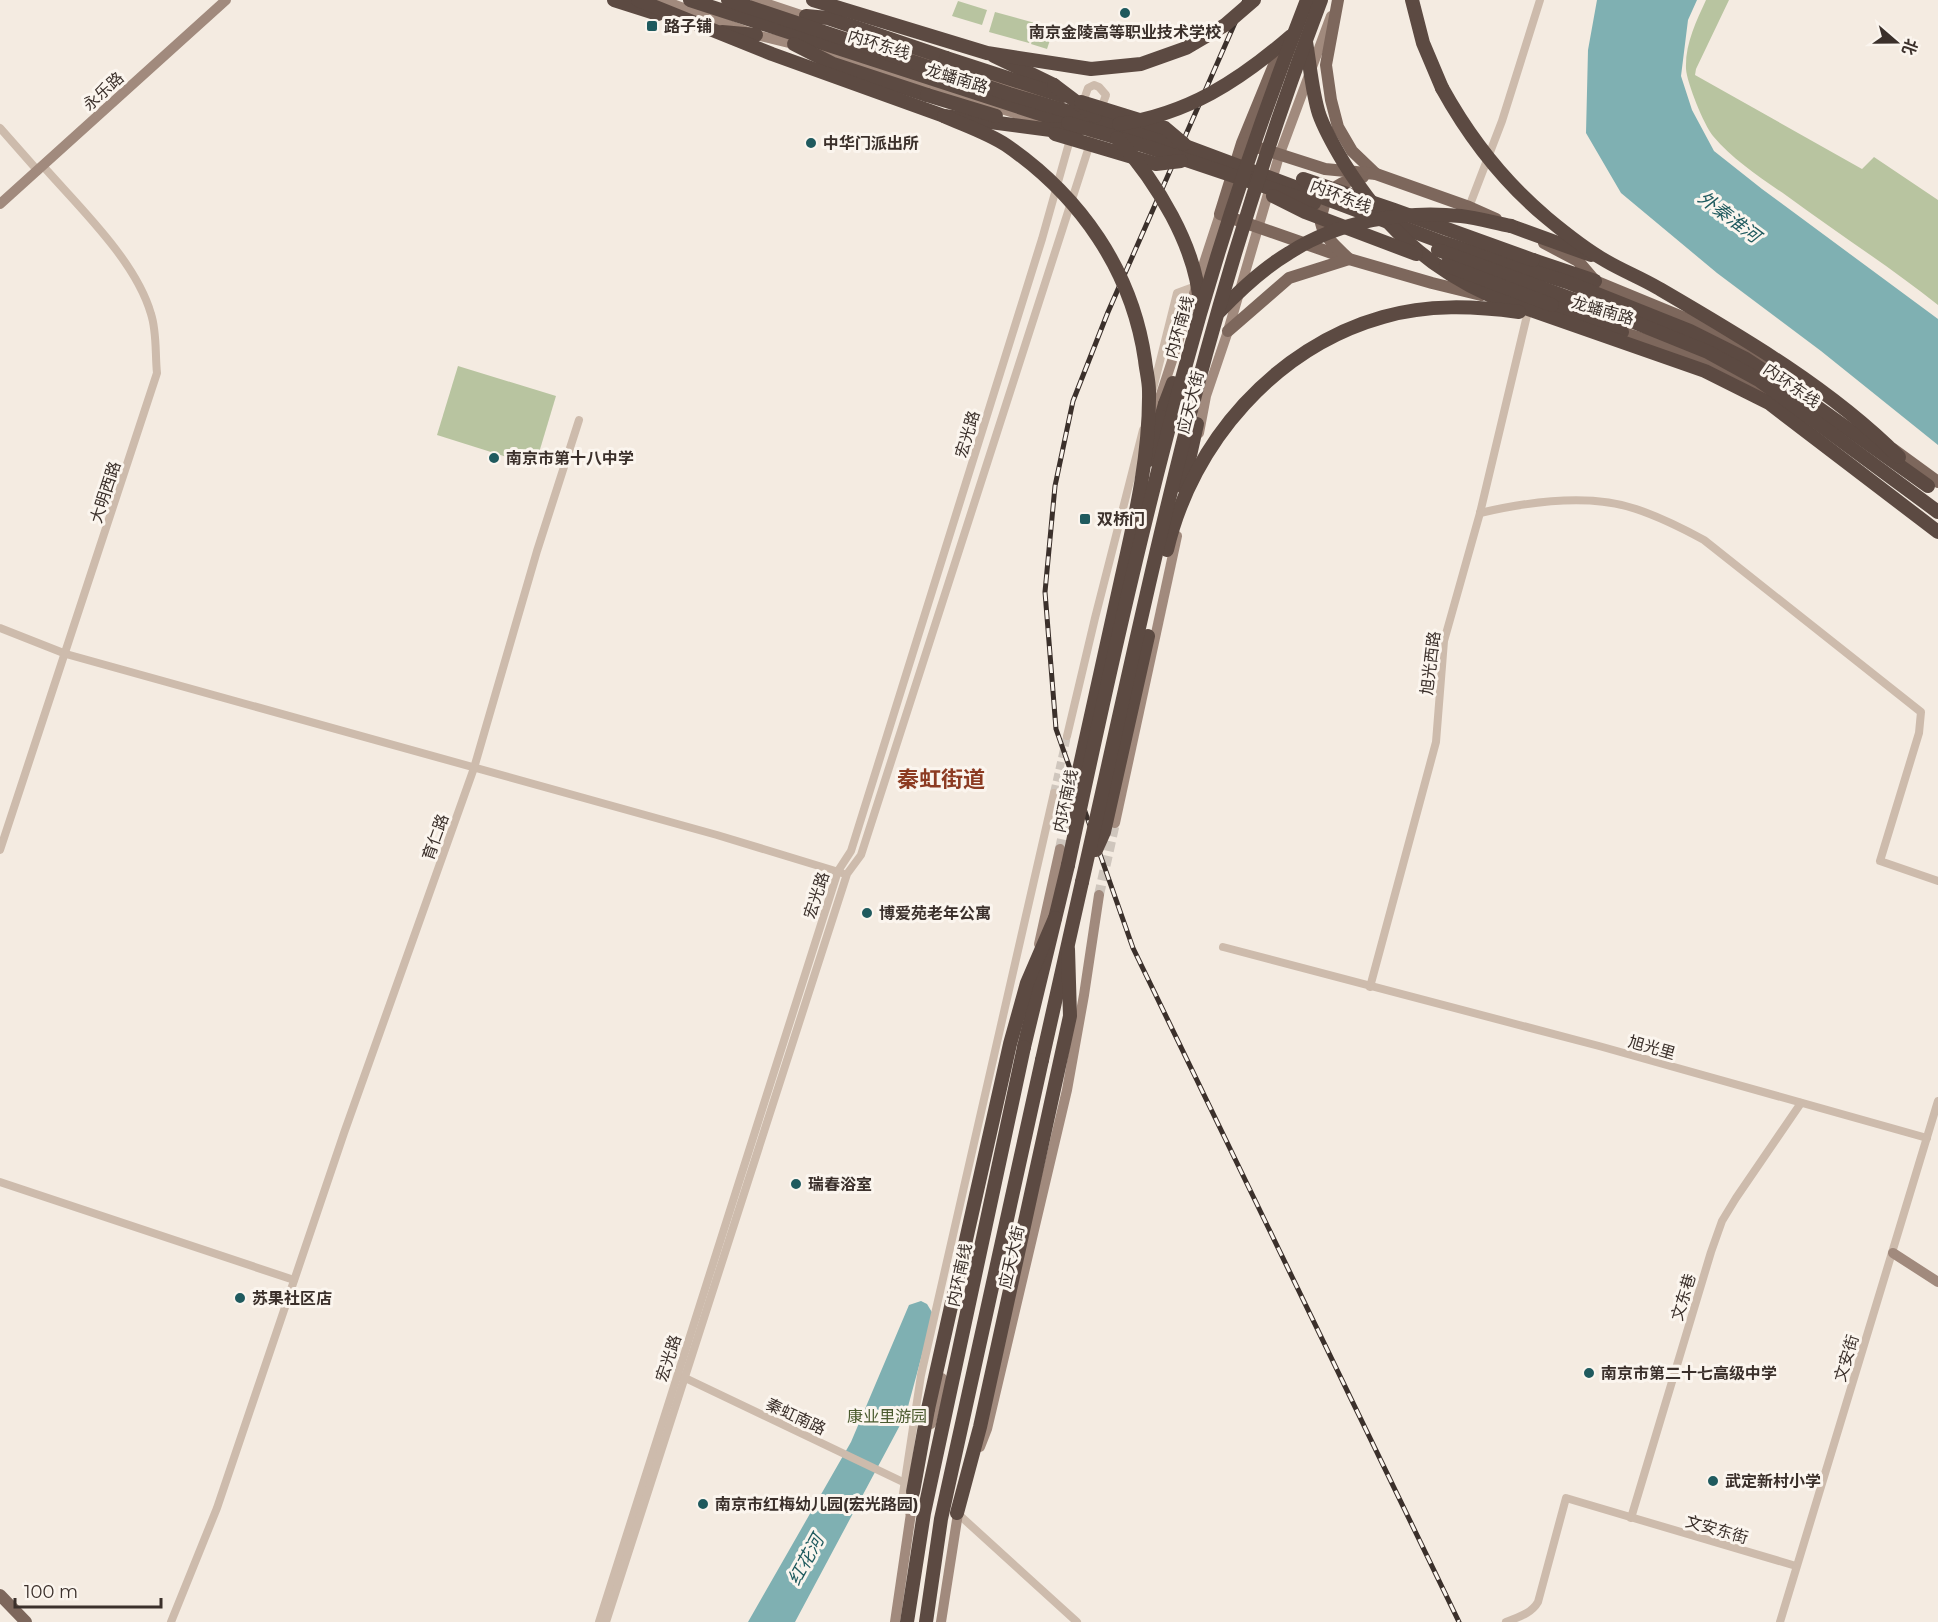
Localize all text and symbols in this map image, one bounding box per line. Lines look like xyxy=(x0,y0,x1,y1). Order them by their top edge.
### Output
marker: 南京金陵高等职业技术学校 xyxy=(1118,6,1132,20)
north arrow xyxy=(1866,12,1926,72)
place label: 路子铺 xyxy=(664,17,712,36)
marker: 路子铺 xyxy=(645,19,659,33)
place label: 南京金陵高等职业技术学校 xyxy=(1029,23,1222,42)
street label: 内环东线 xyxy=(845,26,912,63)
text: 北 xyxy=(1898,36,1921,58)
street label: 龙蟠南路 xyxy=(923,60,990,97)
street label: 永乐路 xyxy=(79,68,128,114)
place label: 中华门派出所 xyxy=(823,134,919,153)
marker: 中华门派出所 xyxy=(804,136,818,150)
street label: 内环东线 xyxy=(1308,176,1374,217)
water label: 外秦淮河 xyxy=(1694,187,1767,249)
street label: 龙蟠南路 xyxy=(1569,293,1636,328)
street label: 内环南线 xyxy=(1162,294,1197,361)
street label: 内环东线 xyxy=(1760,359,1823,412)
street label: 应天大街 xyxy=(1174,369,1207,435)
street label: 宏光路 xyxy=(951,408,984,460)
place label: 南京市第十八中学 xyxy=(506,449,634,468)
marker: 南京市第十八中学 xyxy=(487,451,501,465)
street label: 大明西路 xyxy=(87,459,124,526)
place label: 双桥门 xyxy=(1097,510,1145,529)
marker: 双桥门 xyxy=(1078,512,1092,526)
street label: 旭光西路 xyxy=(1417,630,1444,696)
district label: 秦虹街道 xyxy=(897,766,985,793)
street label: 内环南线 xyxy=(1050,768,1081,834)
street label: 育仁路 xyxy=(418,811,453,863)
street label: 宏光路 xyxy=(800,869,833,921)
place label: 博爱苑老年公寓 xyxy=(879,904,991,923)
marker: 博爱苑老年公寓 xyxy=(860,906,874,920)
street label: 旭光里 xyxy=(1626,1032,1678,1063)
place label: 瑞春浴室 xyxy=(808,1175,872,1194)
marker: 瑞春浴室 xyxy=(789,1177,803,1191)
street label: 应天大街 xyxy=(995,1224,1028,1290)
street label: 内环南线 xyxy=(944,1242,975,1308)
street label: 文东巷 xyxy=(1667,1271,1700,1323)
place label: 苏果社区店 xyxy=(252,1289,332,1308)
marker: 苏果社区店 xyxy=(233,1291,247,1305)
street label: 宏光路 xyxy=(652,1332,685,1384)
street label: 文安街 xyxy=(1830,1332,1863,1384)
place label: 南京市第二十七高级中学 xyxy=(1601,1364,1777,1383)
marker: 南京市第二十七高级中学 xyxy=(1582,1366,1596,1380)
street label: 秦虹南路 xyxy=(763,1394,829,1439)
park label: 康业里游园 xyxy=(847,1407,927,1426)
place label: 武定新村小学 xyxy=(1725,1472,1821,1491)
marker: 武定新村小学 xyxy=(1706,1474,1720,1488)
place label: 南京市红梅幼儿园(宏光路园) xyxy=(715,1495,918,1514)
marker: 南京市红梅幼儿园(宏光路园) xyxy=(696,1497,710,1511)
street label: 文安东街 xyxy=(1683,1512,1750,1547)
water label: 红花河 xyxy=(783,1528,830,1589)
scale bar xyxy=(15,1571,160,1609)
text: 100 m xyxy=(24,1581,78,1603)

